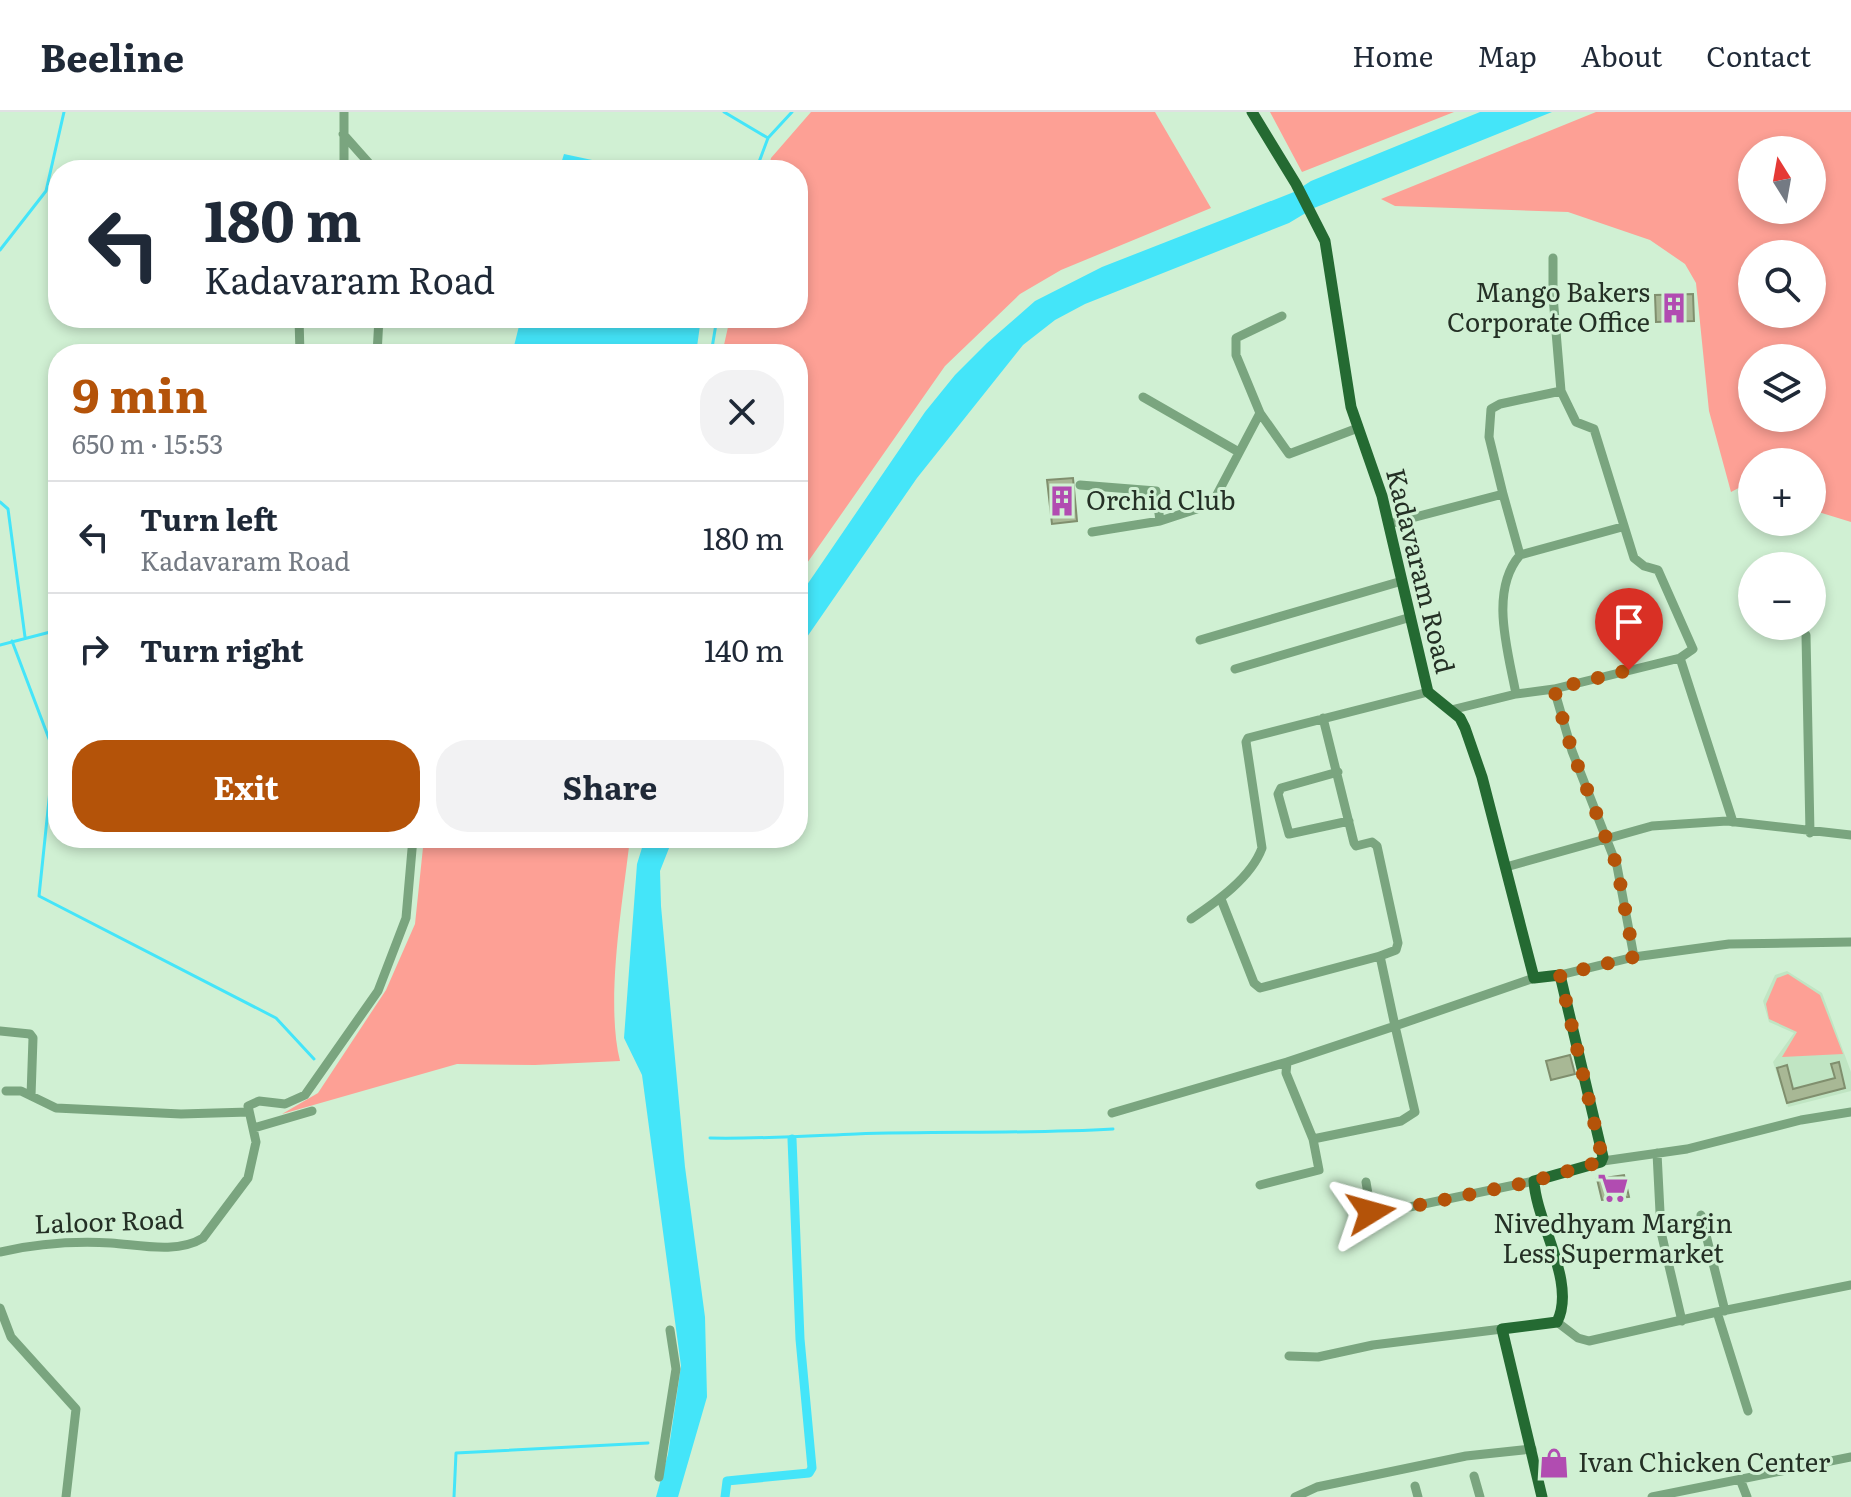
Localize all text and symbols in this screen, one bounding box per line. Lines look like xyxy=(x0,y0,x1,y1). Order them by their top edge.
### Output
text: Beeline xyxy=(40,27,184,84)
text: Home xyxy=(1352,34,1433,76)
text: Map xyxy=(1477,34,1537,76)
text: About xyxy=(1581,34,1662,76)
text: Contact xyxy=(1706,34,1811,76)
north arrow xyxy=(1738,136,1826,224)
map controls xyxy=(1738,136,1826,640)
text: 180 m xyxy=(204,176,362,259)
icon: left xyxy=(72,192,176,296)
button: search xyxy=(1738,240,1826,328)
text: Kadavaram Road xyxy=(204,252,495,305)
place label: Mango Bakers Corporate Office xyxy=(1447,271,1650,340)
building icon: Mango Bakers Corporate Office xyxy=(1657,291,1691,325)
button: layers xyxy=(1738,344,1826,432)
text: 9 min xyxy=(72,357,208,428)
button: close xyxy=(700,370,784,454)
text: 650 m · 15:53 xyxy=(72,423,223,462)
button: + xyxy=(1738,448,1826,536)
street label: Kadavaram Road xyxy=(1378,464,1467,677)
place label: Orchid Club xyxy=(1086,479,1236,518)
building icon: Orchid Club xyxy=(1045,484,1079,518)
text: Turn left xyxy=(140,496,278,540)
icon: left xyxy=(72,515,116,559)
text: 180 m xyxy=(703,515,784,559)
text: Kadavaram Road xyxy=(140,540,350,579)
button: − xyxy=(1738,552,1826,640)
pin xyxy=(1595,588,1663,670)
icon: arrive xyxy=(1607,600,1651,644)
icon: right xyxy=(72,627,116,671)
text: Turn right xyxy=(140,627,304,671)
text: 140 m xyxy=(704,627,784,671)
button: Exit xyxy=(72,740,420,832)
button: Share xyxy=(436,740,784,832)
position arrow xyxy=(1329,1170,1413,1254)
supermarket icon: Nivedhyam Margin Less Supermarket xyxy=(1596,1171,1630,1205)
street label: Laloor Road xyxy=(33,1197,185,1242)
place label: Nivedhyam Margin Less Supermarket xyxy=(1493,1202,1733,1271)
place label: Ivan Chicken Center xyxy=(1578,1441,1831,1480)
shop icon: Ivan Chicken Center xyxy=(1537,1446,1571,1480)

